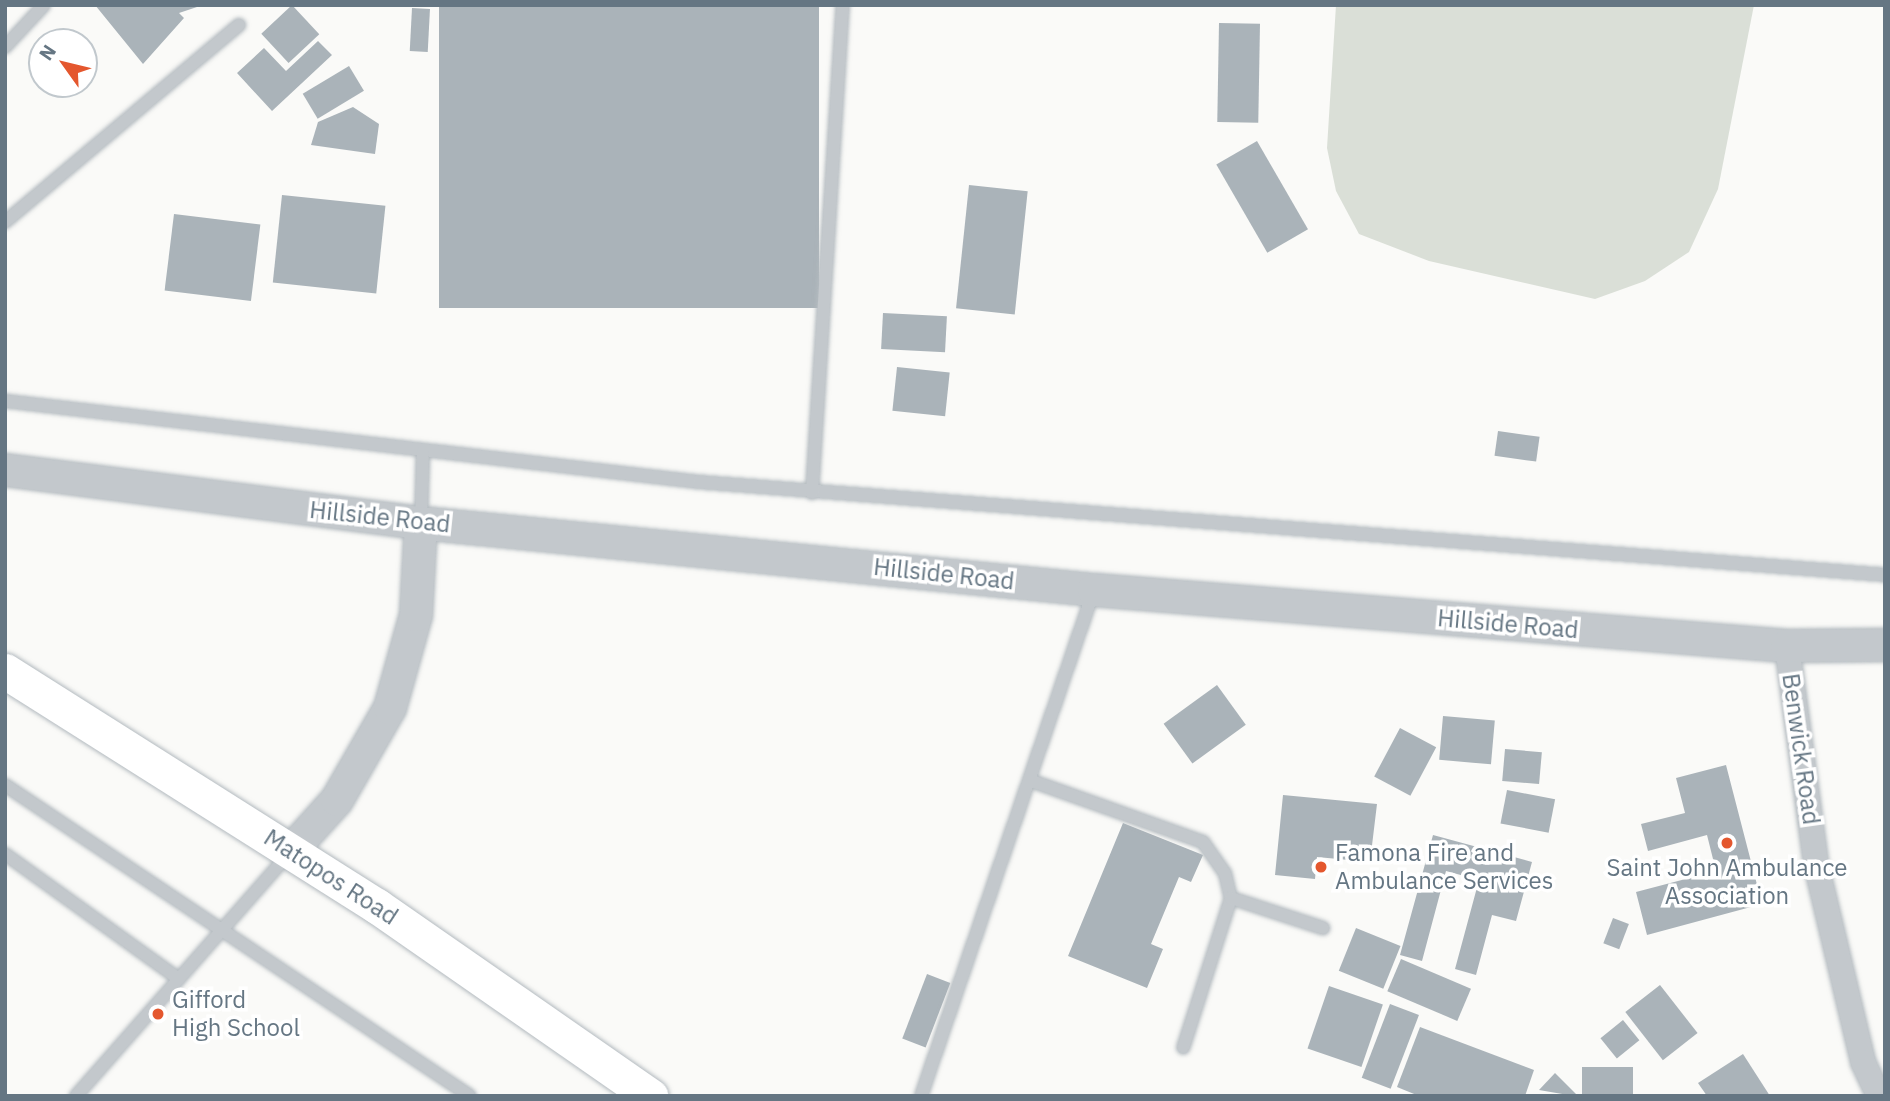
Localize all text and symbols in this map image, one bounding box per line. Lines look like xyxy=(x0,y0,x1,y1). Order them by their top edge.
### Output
north arrow xyxy=(28,28,98,98)
text: N xyxy=(33,40,61,65)
street label: Hillside Road xyxy=(308,495,452,539)
street label: Hillside Road xyxy=(872,552,1016,596)
street label: Hillside Road xyxy=(1436,603,1580,645)
street label: Benwick Road xyxy=(1776,672,1826,826)
street label: Matopos Road xyxy=(259,823,403,931)
marker: Saint John Ambulance Association xyxy=(1719,835,1735,851)
place label: Famona Fire and Ambulance Services xyxy=(1335,839,1553,895)
place label: Saint John Ambulance Association xyxy=(1606,854,1848,910)
marker: Famona Fire and Ambulance Services xyxy=(1313,859,1329,875)
place label: Gifford High School xyxy=(172,986,300,1042)
marker: Gifford High School xyxy=(150,1006,166,1022)

